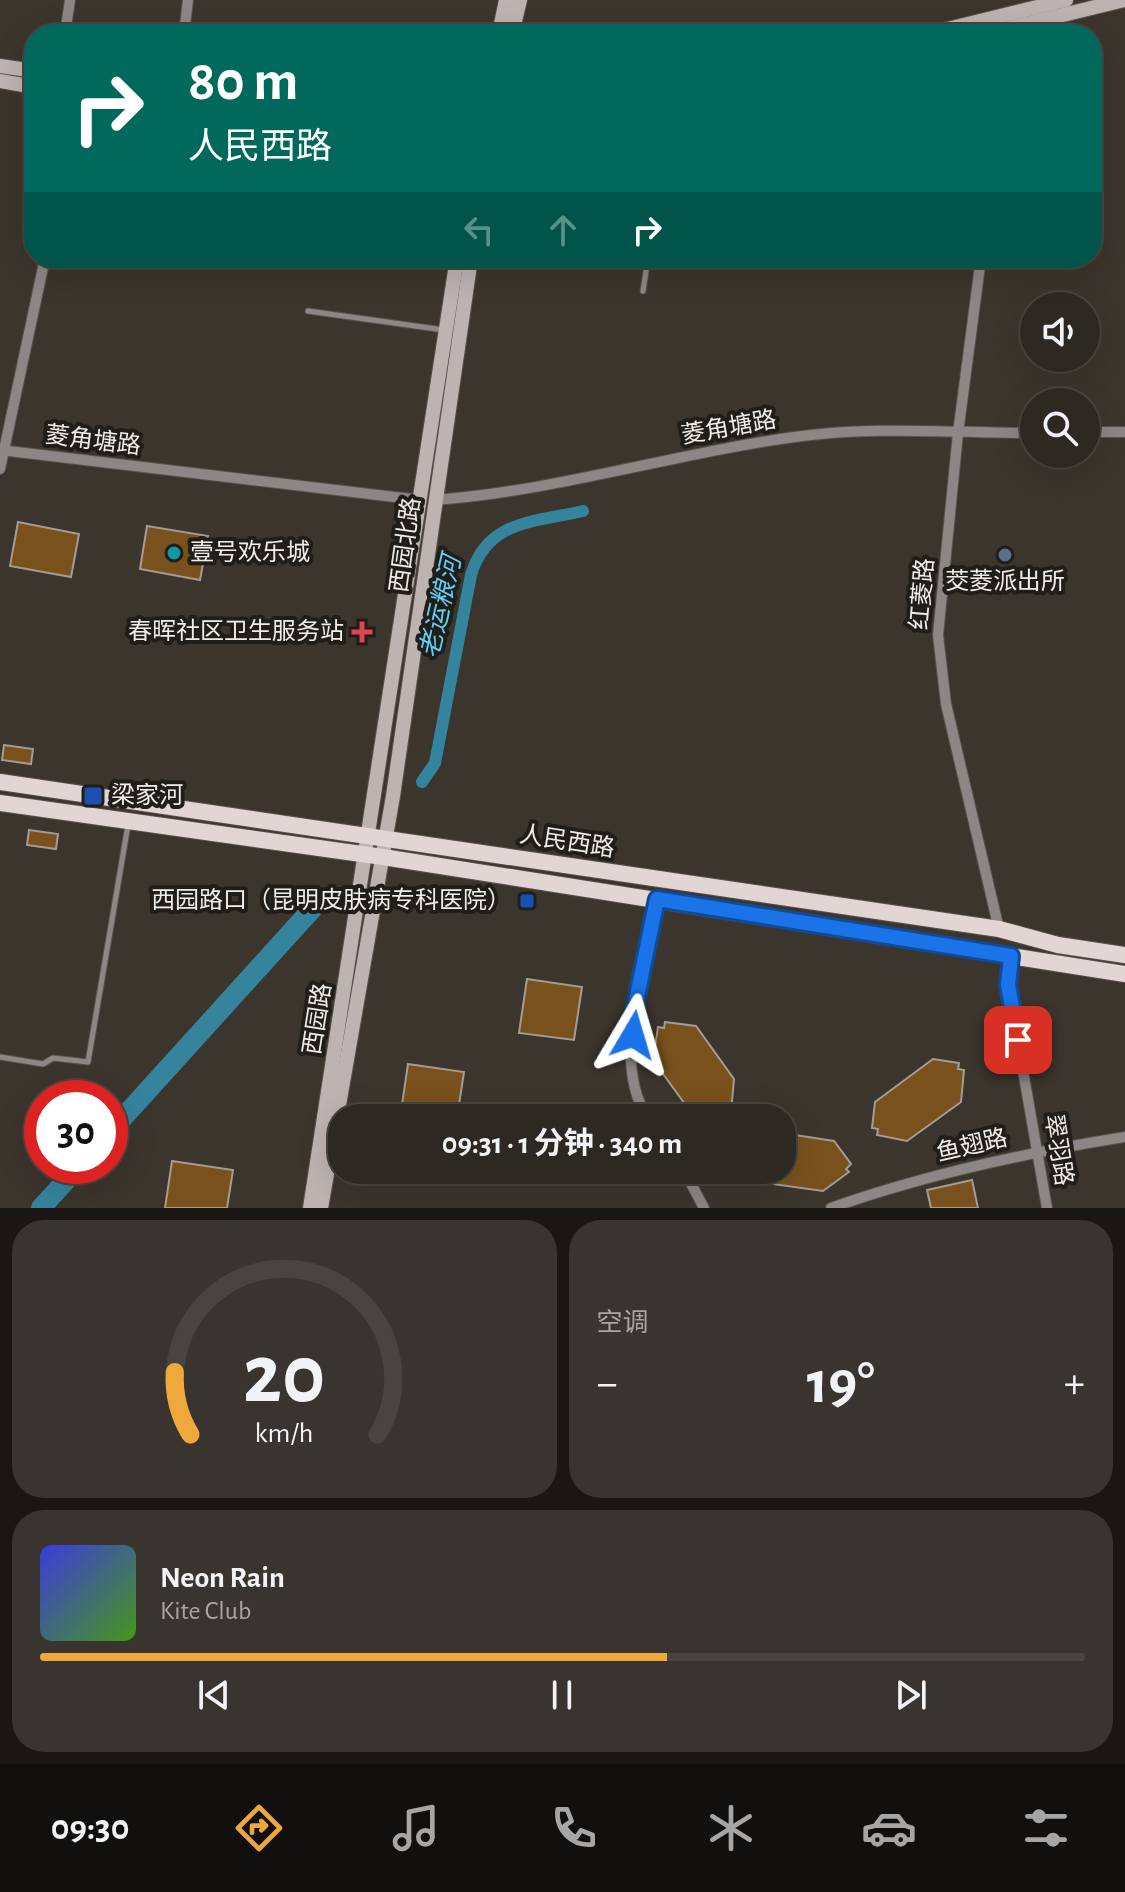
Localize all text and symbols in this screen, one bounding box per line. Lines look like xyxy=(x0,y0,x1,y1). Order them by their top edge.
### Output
text: 80 m xyxy=(188,54,298,110)
icon: right xyxy=(56,56,160,160)
text: 人民西路 xyxy=(188,129,332,165)
icon: left xyxy=(457,208,501,252)
icon: ahead xyxy=(541,208,585,252)
icon: right xyxy=(625,208,669,252)
map controls xyxy=(1020,292,1100,468)
button: sound xyxy=(1020,292,1100,372)
button: search xyxy=(1020,388,1100,468)
street label: 菱角塘路 xyxy=(679,406,778,448)
street label: 菱角塘路 xyxy=(44,421,142,459)
street label: 西园北路 xyxy=(385,496,425,594)
place label: 壹号欢乐城 xyxy=(190,539,310,565)
marker: 壹号欢乐城 xyxy=(165,544,183,562)
marker: 茭菱派出所 xyxy=(996,546,1014,564)
water label: 老运粮河 xyxy=(416,548,466,661)
street label: 红菱路 xyxy=(906,557,938,631)
place label: 茭菱派出所 xyxy=(945,568,1065,594)
place label: 春晖社区卫生服务站 xyxy=(128,618,344,644)
marker: 春晖社区卫生服务站 xyxy=(351,621,373,643)
place label: 梁家河 xyxy=(111,782,183,808)
marker: 梁家河 xyxy=(82,785,104,807)
street label: 人民西路 xyxy=(518,821,617,861)
place label: 西园路口（昆明皮肤病专科医院） xyxy=(151,887,511,913)
marker: 西园路口（昆明皮肤病专科医院） xyxy=(518,892,536,910)
street label: 西园路 xyxy=(299,981,335,1056)
position arrow xyxy=(591,993,675,1077)
pin xyxy=(984,1006,1052,1074)
icon: arrive xyxy=(996,1018,1040,1062)
speed limit sign: 30 xyxy=(24,1080,128,1184)
street label: 翠羽路 xyxy=(1041,1112,1077,1187)
street label: 鱼翅路 xyxy=(934,1124,1010,1166)
text: 09:31 · 1 分钟 · 340 m xyxy=(442,1129,682,1159)
text: 空调 xyxy=(597,1310,649,1336)
text: 20 xyxy=(243,1334,326,1418)
text: 19° xyxy=(807,1354,875,1414)
text: − xyxy=(597,1362,618,1406)
text: + xyxy=(1064,1362,1085,1406)
text: km/h xyxy=(255,1419,314,1448)
text: Neon Rain xyxy=(160,1563,285,1593)
text: Kite Club xyxy=(160,1598,251,1624)
icon: previous xyxy=(192,1673,236,1717)
icon: pause xyxy=(540,1673,584,1717)
icon: next xyxy=(889,1673,933,1717)
icon: directions xyxy=(231,1800,287,1856)
icon: music xyxy=(388,1800,444,1856)
icon: phone xyxy=(546,1800,602,1856)
icon: climate xyxy=(703,1800,759,1856)
icon: car xyxy=(861,1800,917,1856)
icon: filters xyxy=(1018,1800,1074,1856)
text: 09:30 xyxy=(51,1810,129,1846)

